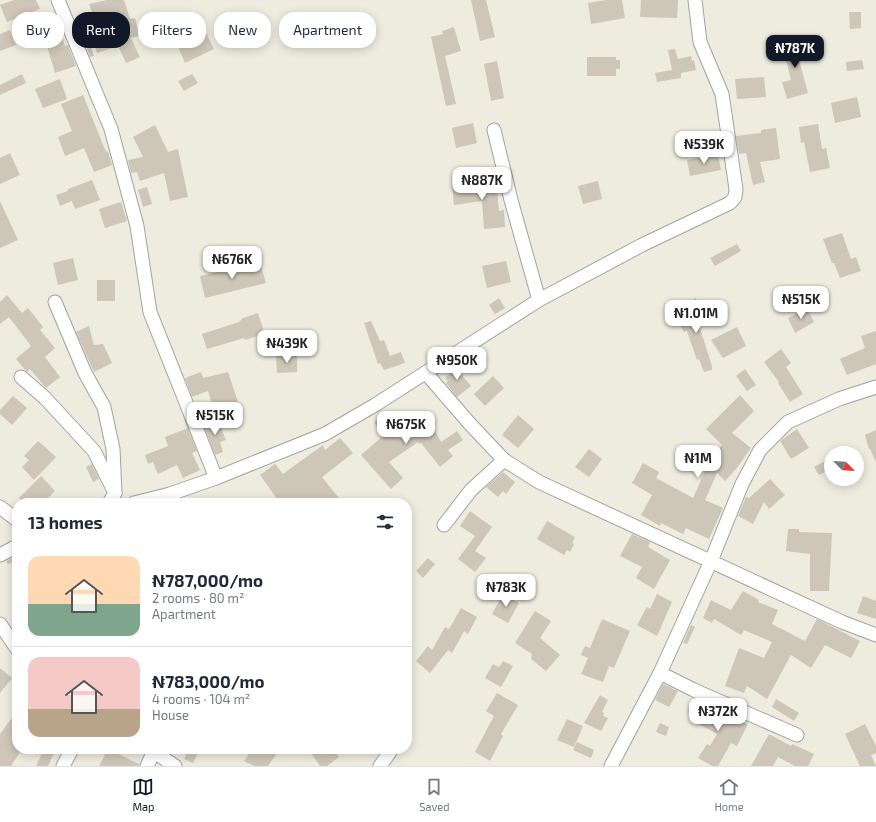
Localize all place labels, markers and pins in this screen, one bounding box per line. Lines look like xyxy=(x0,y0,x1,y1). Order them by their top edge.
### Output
pin: ₦787K xyxy=(767,35,823,69)
pin: ₦539K xyxy=(676,131,732,165)
pin: ₦887K xyxy=(454,167,510,201)
pin: ₦676K xyxy=(204,246,260,280)
pin: ₦515K xyxy=(773,286,829,320)
pin: ₦1.01M xyxy=(663,300,729,334)
pin: ₦439K xyxy=(259,330,315,364)
pin: ₦950K xyxy=(429,347,485,381)
pin: ₦515K xyxy=(187,402,243,436)
pin: ₦675K xyxy=(378,411,434,445)
pin: ₦1M xyxy=(679,445,717,479)
pin: ₦783K xyxy=(478,574,534,608)
pin: ₦372K xyxy=(690,698,746,732)

